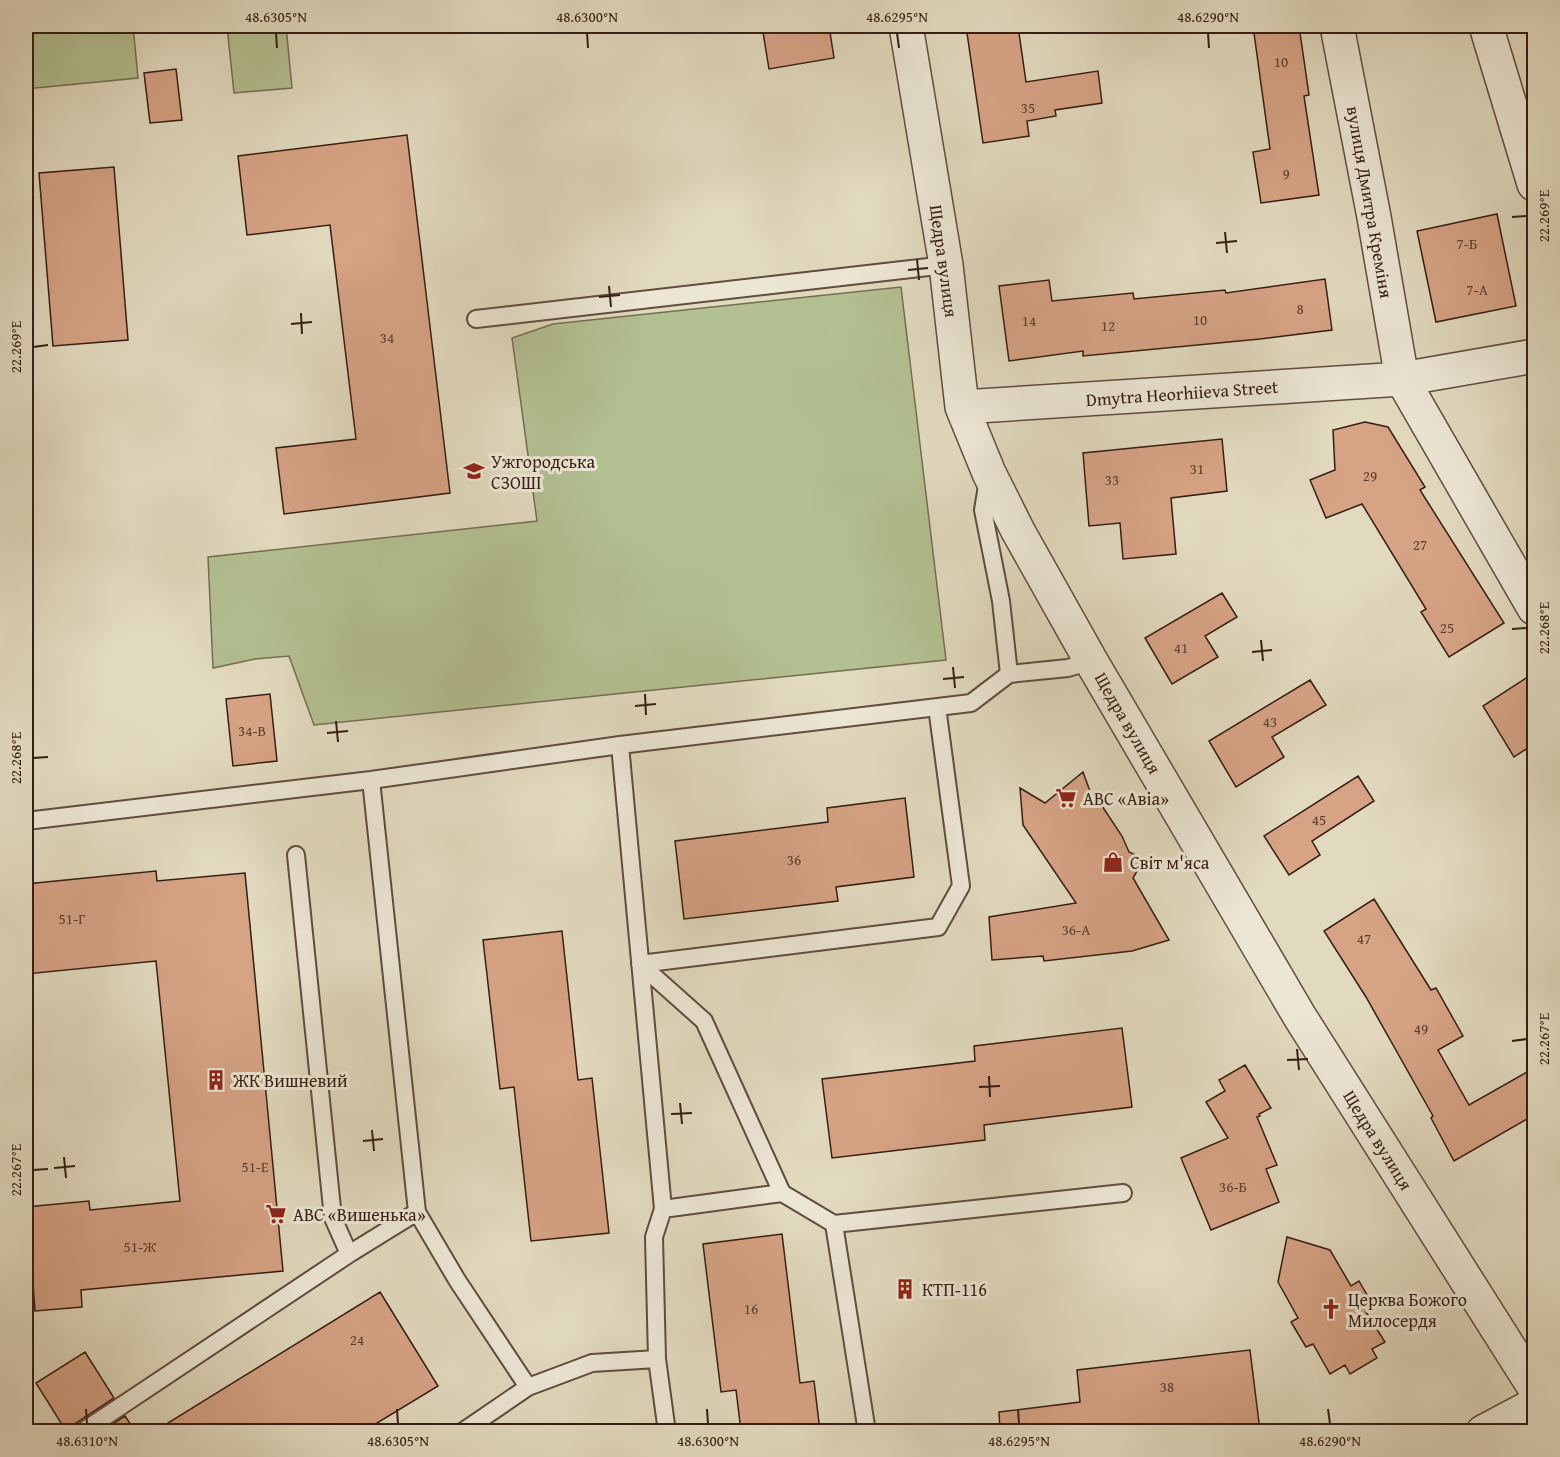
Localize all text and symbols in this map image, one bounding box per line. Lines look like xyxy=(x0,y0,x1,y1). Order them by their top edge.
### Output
text: 48.6305°N xyxy=(245,6,307,27)
text: 48.6300°N xyxy=(556,6,618,27)
text: 48.6295°N xyxy=(866,6,928,27)
text: 48.6290°N xyxy=(1177,6,1239,27)
house number: 10 xyxy=(1274,51,1288,72)
house number: 35 xyxy=(1021,97,1035,118)
street label: вулиця Дмитра Креміня xyxy=(1340,104,1400,300)
house number: 9 xyxy=(1282,163,1290,184)
text: 22.269°E xyxy=(1533,189,1554,242)
street label: Щедра вулиця xyxy=(923,203,965,319)
house number: 7-Б xyxy=(1457,233,1477,254)
house number: 7-А xyxy=(1466,279,1488,300)
house number: 8 xyxy=(1296,298,1304,319)
house number: 10 xyxy=(1193,309,1207,330)
house number: 14 xyxy=(1022,310,1036,331)
house number: 12 xyxy=(1101,315,1115,336)
text: 22.269°E xyxy=(5,320,26,373)
house number: 34 xyxy=(380,327,394,348)
street label: Dmytra Heorhiieva Street xyxy=(1085,373,1280,413)
place label: Ужгородська СЗОШІ xyxy=(491,448,596,496)
house number: 31 xyxy=(1190,458,1204,479)
school or university icon: Ужгородська СЗОШІ xyxy=(462,459,486,483)
house number: 29 xyxy=(1363,465,1377,486)
house number: 33 xyxy=(1105,469,1119,490)
house number: 27 xyxy=(1413,534,1427,555)
text: 22.268°E xyxy=(1533,601,1554,654)
house number: 25 xyxy=(1440,617,1454,638)
house number: 41 xyxy=(1174,637,1188,658)
street label: Щедра вулиця xyxy=(1088,667,1168,779)
house number: 43 xyxy=(1263,711,1277,732)
house number: 34-В xyxy=(238,720,266,741)
text: 22.268°E xyxy=(5,731,26,784)
place label: ABC «Авіа» xyxy=(1083,785,1169,812)
supermarket icon: ABC «Авіа» xyxy=(1054,786,1078,810)
house number: 45 xyxy=(1312,809,1326,830)
house number: 36 xyxy=(787,849,801,870)
place label: Світ м'яса xyxy=(1130,849,1210,876)
shop icon: Світ м'яса xyxy=(1101,850,1125,874)
house number: 51-Г xyxy=(59,908,85,929)
house number: 36-А xyxy=(1062,919,1090,940)
house number: 47 xyxy=(1357,928,1371,949)
text: 22.267°E xyxy=(1533,1012,1554,1065)
house number: 49 xyxy=(1414,1018,1428,1039)
place label: ЖК Вишневий xyxy=(232,1067,348,1094)
building icon: ЖК Вишневий xyxy=(204,1068,228,1092)
street label: Щедра вулиця xyxy=(1336,1085,1420,1195)
text: 22.267°E xyxy=(5,1143,26,1196)
house number: 51-Е xyxy=(241,1156,269,1177)
house number: 36-Б xyxy=(1219,1176,1247,1197)
place label: ABC «Вишенька» xyxy=(293,1201,426,1228)
supermarket icon: ABC «Вишенька» xyxy=(264,1202,288,1226)
house number: 51-Ж xyxy=(124,1236,157,1257)
place label: КТП-116 xyxy=(922,1276,987,1303)
building icon: КТП-116 xyxy=(893,1277,917,1301)
place label: Церква Божого Милосердя xyxy=(1348,1286,1467,1334)
church icon: Церква Божого Милосердя xyxy=(1319,1297,1343,1321)
house number: 16 xyxy=(744,1298,758,1319)
house number: 24 xyxy=(350,1329,364,1350)
house number: 38 xyxy=(1160,1376,1174,1397)
text: 48.6310°N xyxy=(56,1430,118,1451)
text: 48.6305°N xyxy=(367,1430,429,1451)
text: 48.6300°N xyxy=(677,1430,739,1451)
text: 48.6295°N xyxy=(988,1430,1050,1451)
text: 48.6290°N xyxy=(1299,1430,1361,1451)

